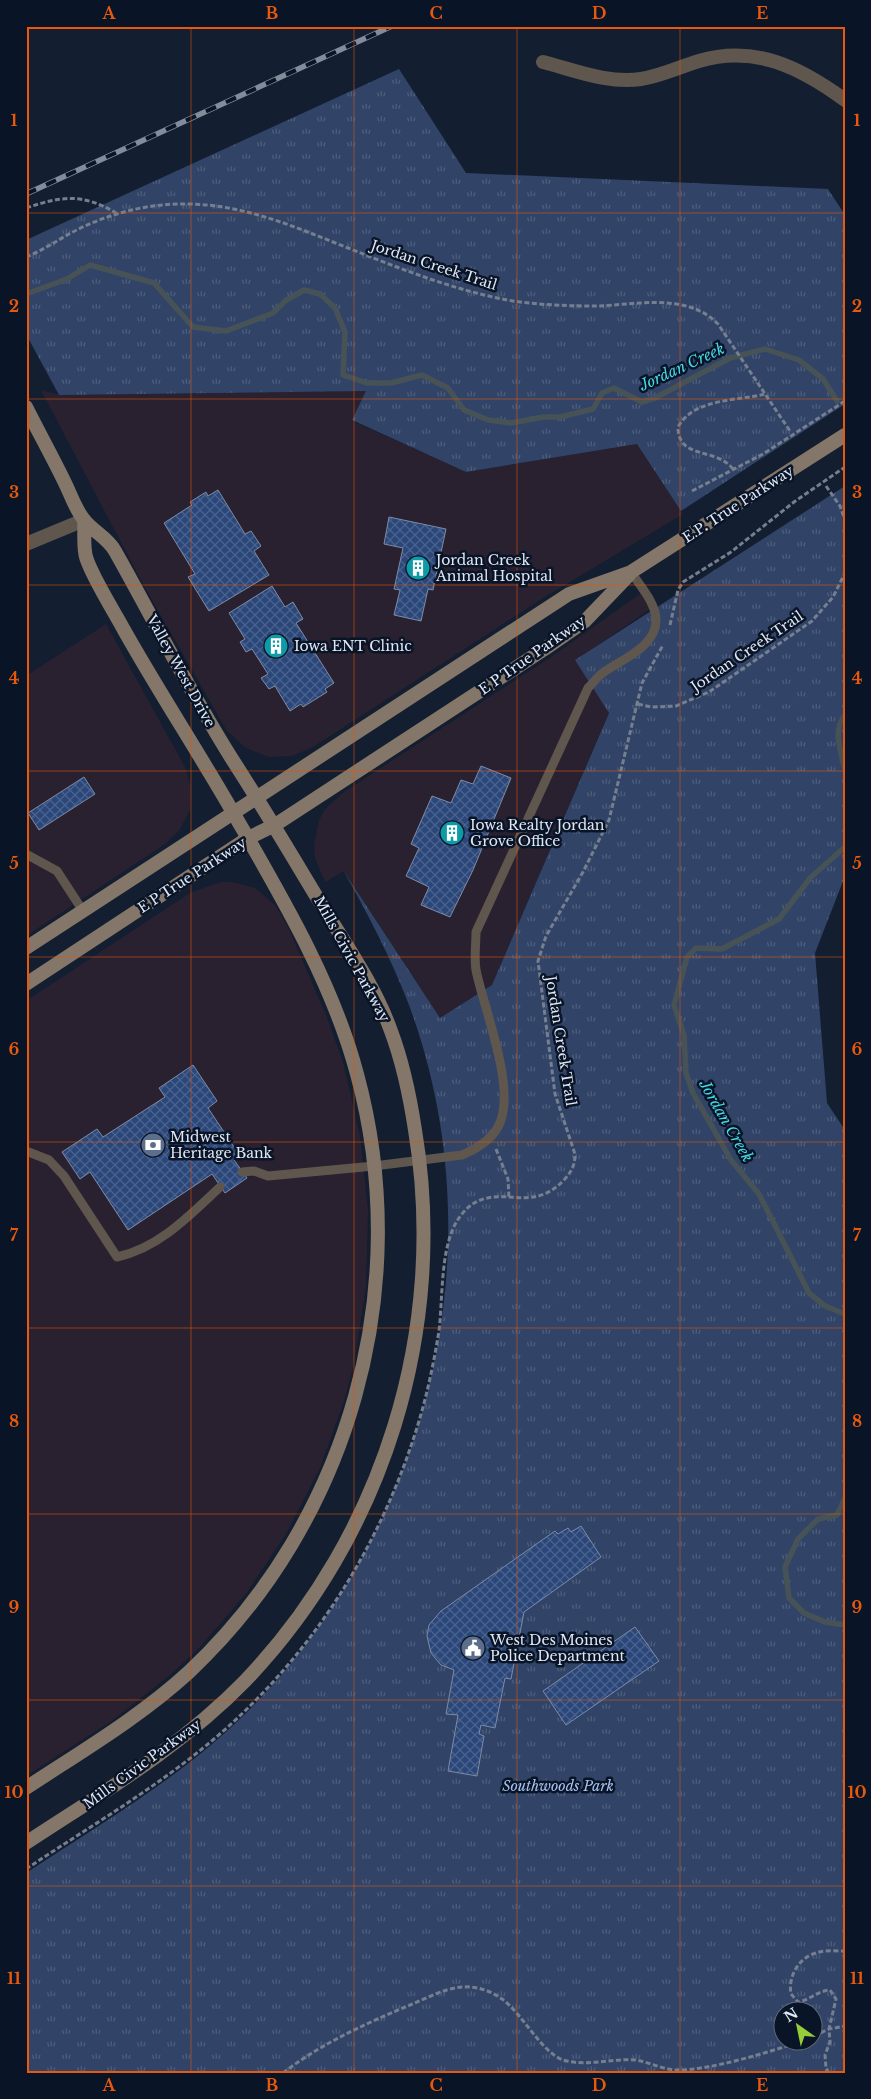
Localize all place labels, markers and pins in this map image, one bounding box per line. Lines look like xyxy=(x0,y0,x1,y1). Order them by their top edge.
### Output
place label: Jordan Creek Animal Hospital xyxy=(434,551,553,585)
building icon: Jordan Creek Animal Hospital xyxy=(405,555,431,581)
building icon: Iowa ENT Clinic xyxy=(263,633,289,659)
place label: Iowa ENT Clinic xyxy=(294,637,412,655)
place label: Iowa Realty Jordan Grove Office xyxy=(470,816,605,850)
building icon: Iowa Realty Jordan Grove Office xyxy=(439,820,465,846)
place label: Midwest Heritage Bank xyxy=(170,1128,273,1162)
bank icon: Midwest Heritage Bank xyxy=(140,1132,166,1158)
place label: West Des Moines Police Department xyxy=(489,1631,626,1665)
public building icon: West Des Moines Police Department xyxy=(460,1635,486,1661)

